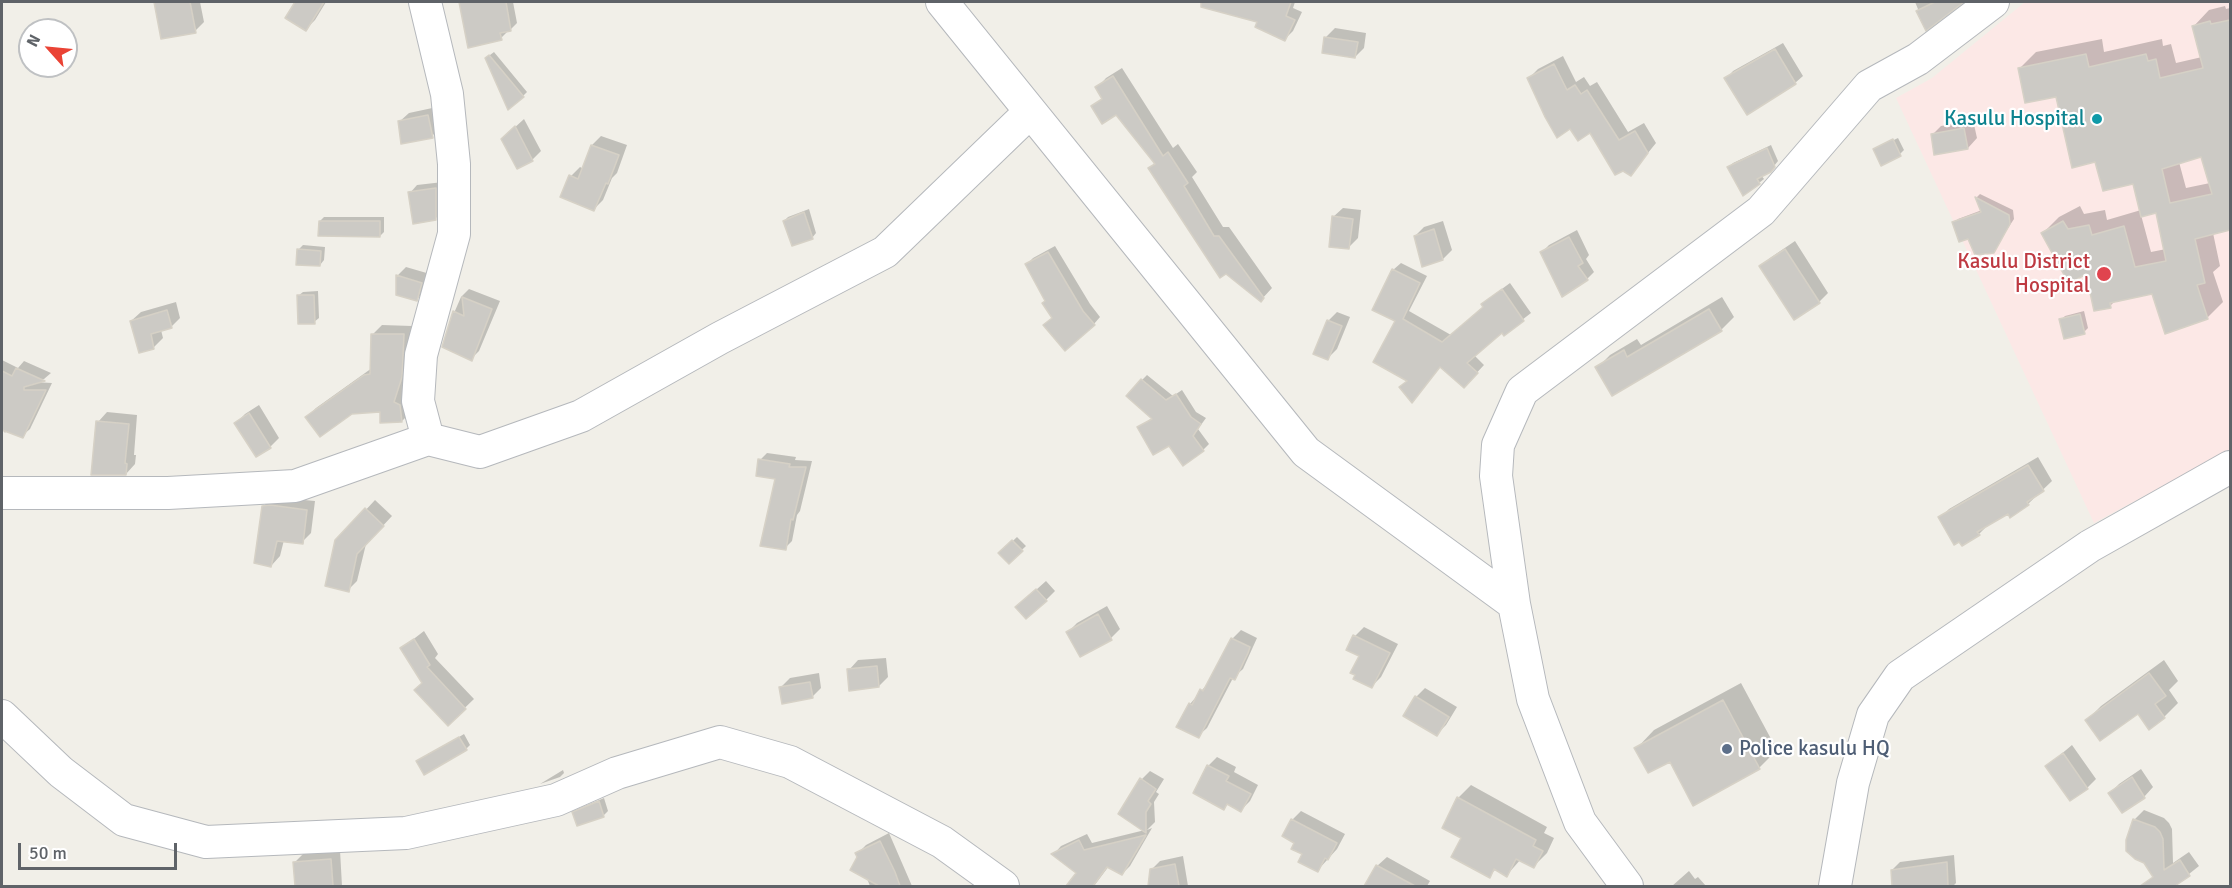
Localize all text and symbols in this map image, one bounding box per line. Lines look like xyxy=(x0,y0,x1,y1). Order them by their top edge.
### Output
north arrow xyxy=(18,18,78,78)
text: N xyxy=(22,31,45,50)
place label: Kasulu Hospital xyxy=(1944,106,2085,132)
marker: Kasulu Hospital xyxy=(2090,112,2104,126)
place label: Kasulu District Hospital xyxy=(1957,249,2090,299)
marker: Kasulu District Hospital xyxy=(2095,265,2113,283)
place label: Police kasulu HQ xyxy=(1739,736,1890,762)
marker: Police kasulu HQ xyxy=(1720,742,1734,756)
scale bar xyxy=(21,831,180,869)
text: 50 m xyxy=(29,842,67,864)

